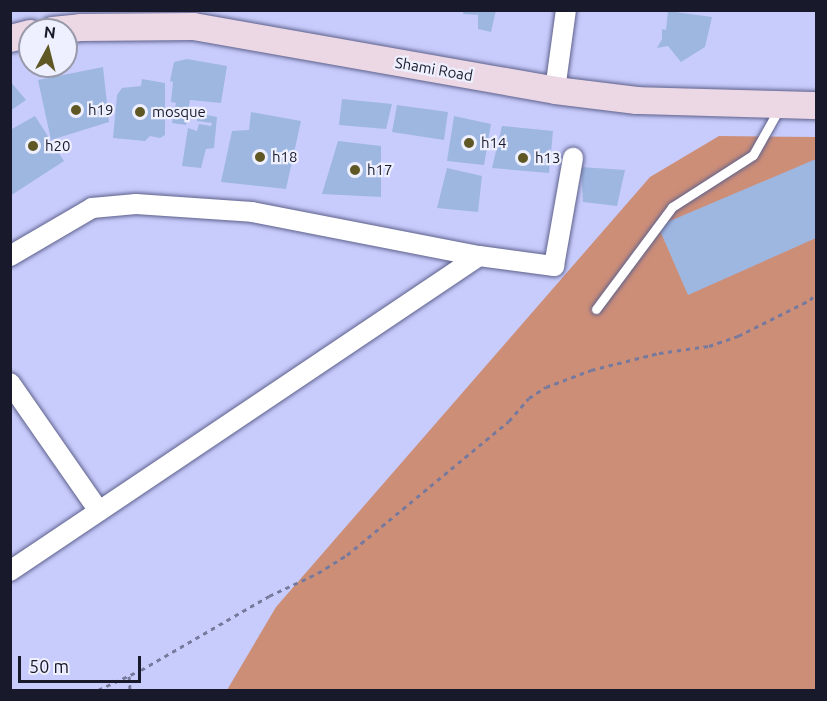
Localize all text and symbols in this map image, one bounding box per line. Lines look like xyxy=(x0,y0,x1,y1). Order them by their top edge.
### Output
north arrow xyxy=(18,18,78,78)
text: N xyxy=(43,22,57,42)
street label: Shami Road xyxy=(394,53,474,85)
place label: h19 xyxy=(88,101,113,119)
marker: h19 xyxy=(69,103,83,117)
place label: mosque xyxy=(152,103,206,121)
marker: mosque xyxy=(133,105,147,119)
place label: h14 xyxy=(481,134,506,152)
marker: h14 xyxy=(462,136,476,150)
place label: h20 xyxy=(45,137,70,155)
marker: h20 xyxy=(26,139,40,153)
place label: h18 xyxy=(272,148,297,166)
place label: h13 xyxy=(535,149,560,167)
marker: h18 xyxy=(253,150,267,164)
marker: h13 xyxy=(516,151,530,165)
place label: h17 xyxy=(367,161,392,179)
marker: h17 xyxy=(348,163,362,177)
scale bar xyxy=(21,644,144,682)
text: 50 m xyxy=(29,656,69,676)

